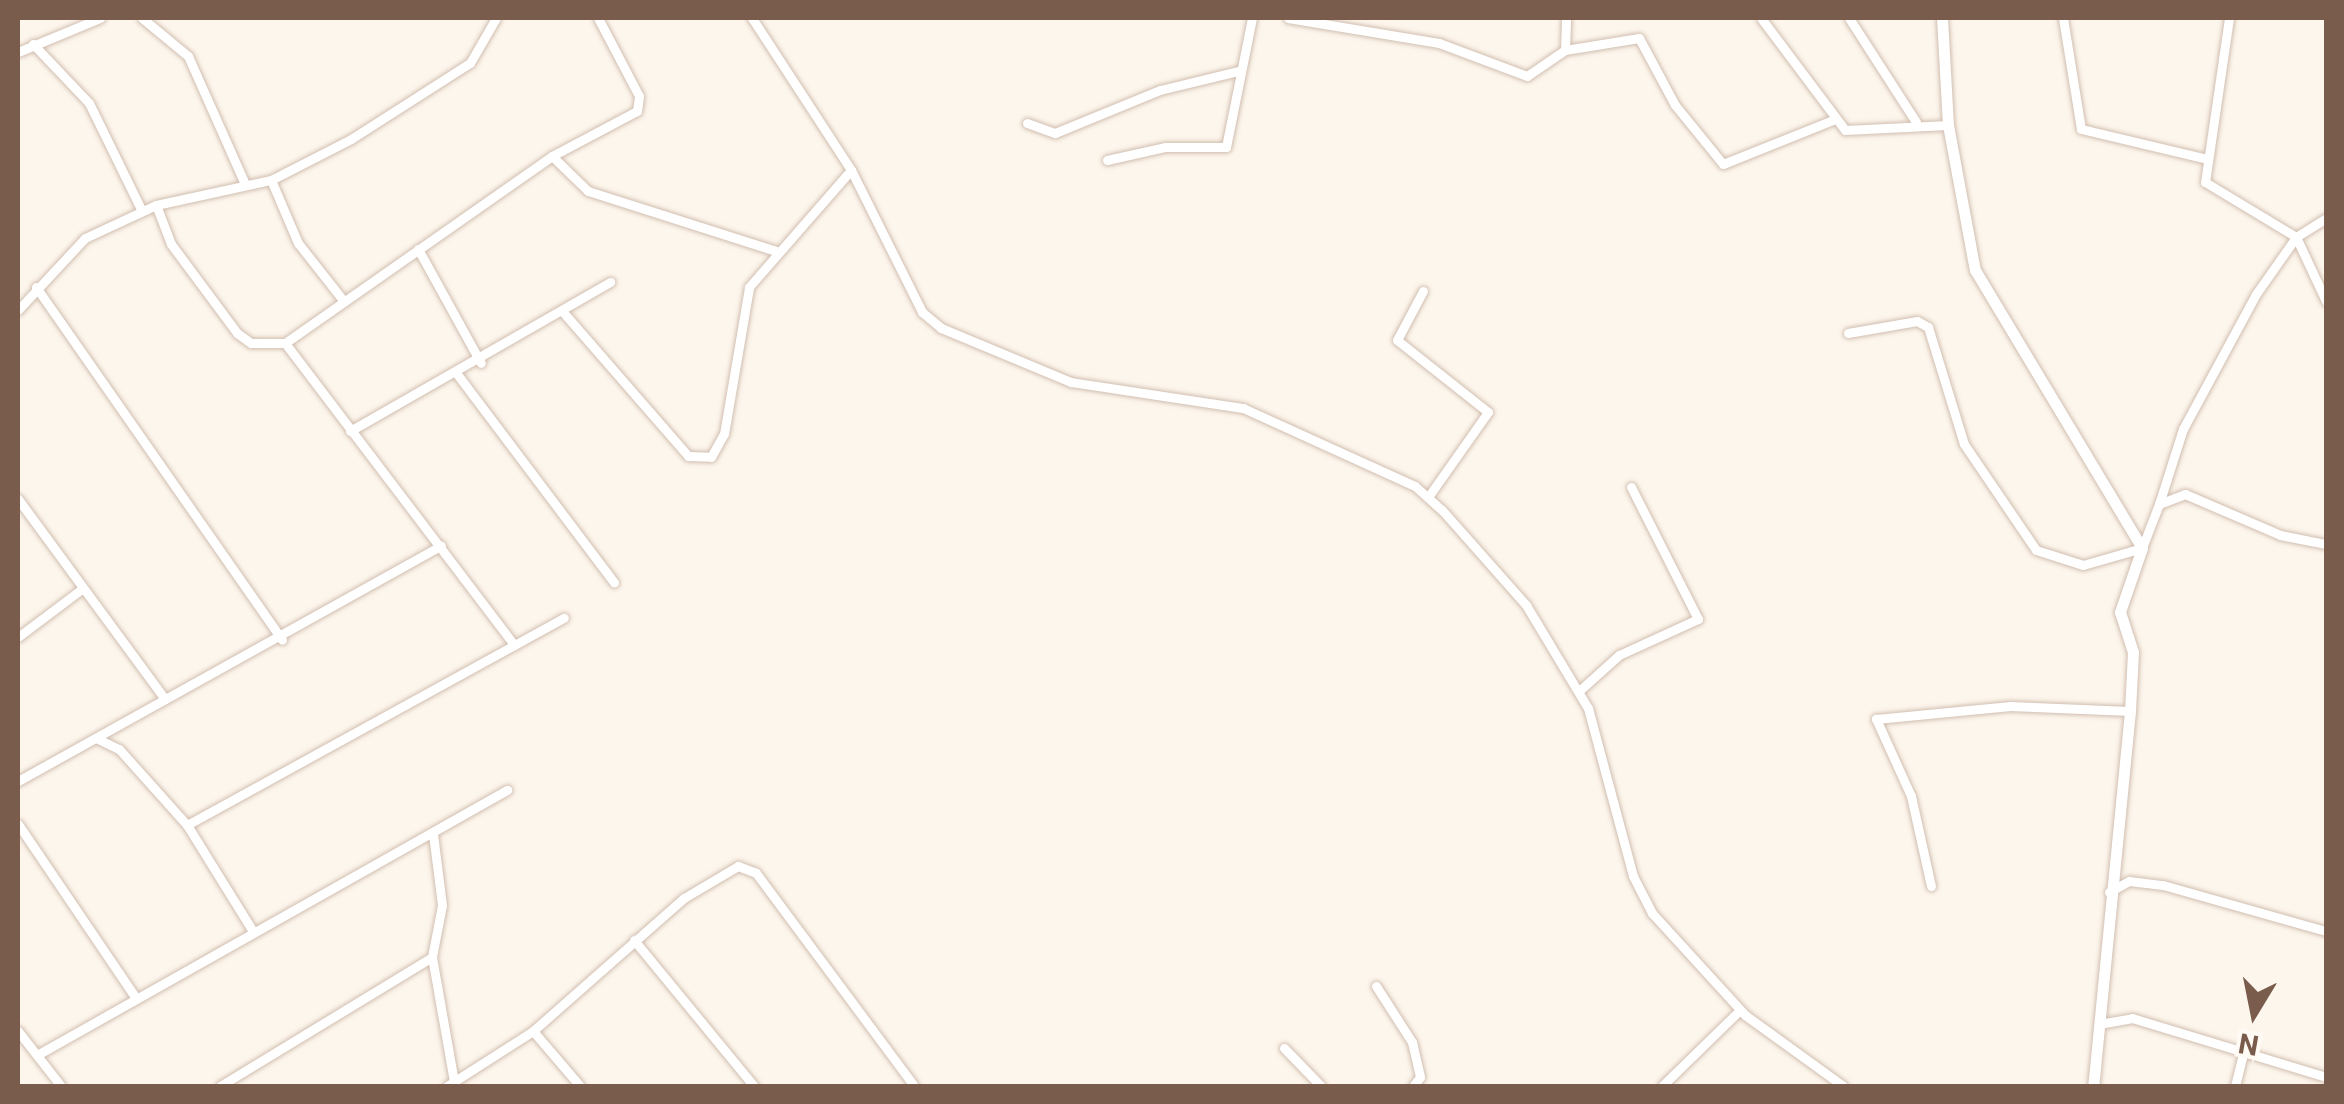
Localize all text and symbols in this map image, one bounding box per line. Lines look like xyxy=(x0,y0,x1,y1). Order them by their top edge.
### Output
north arrow xyxy=(2204,964,2304,1064)
text: N xyxy=(2236,1026,2261,1062)

